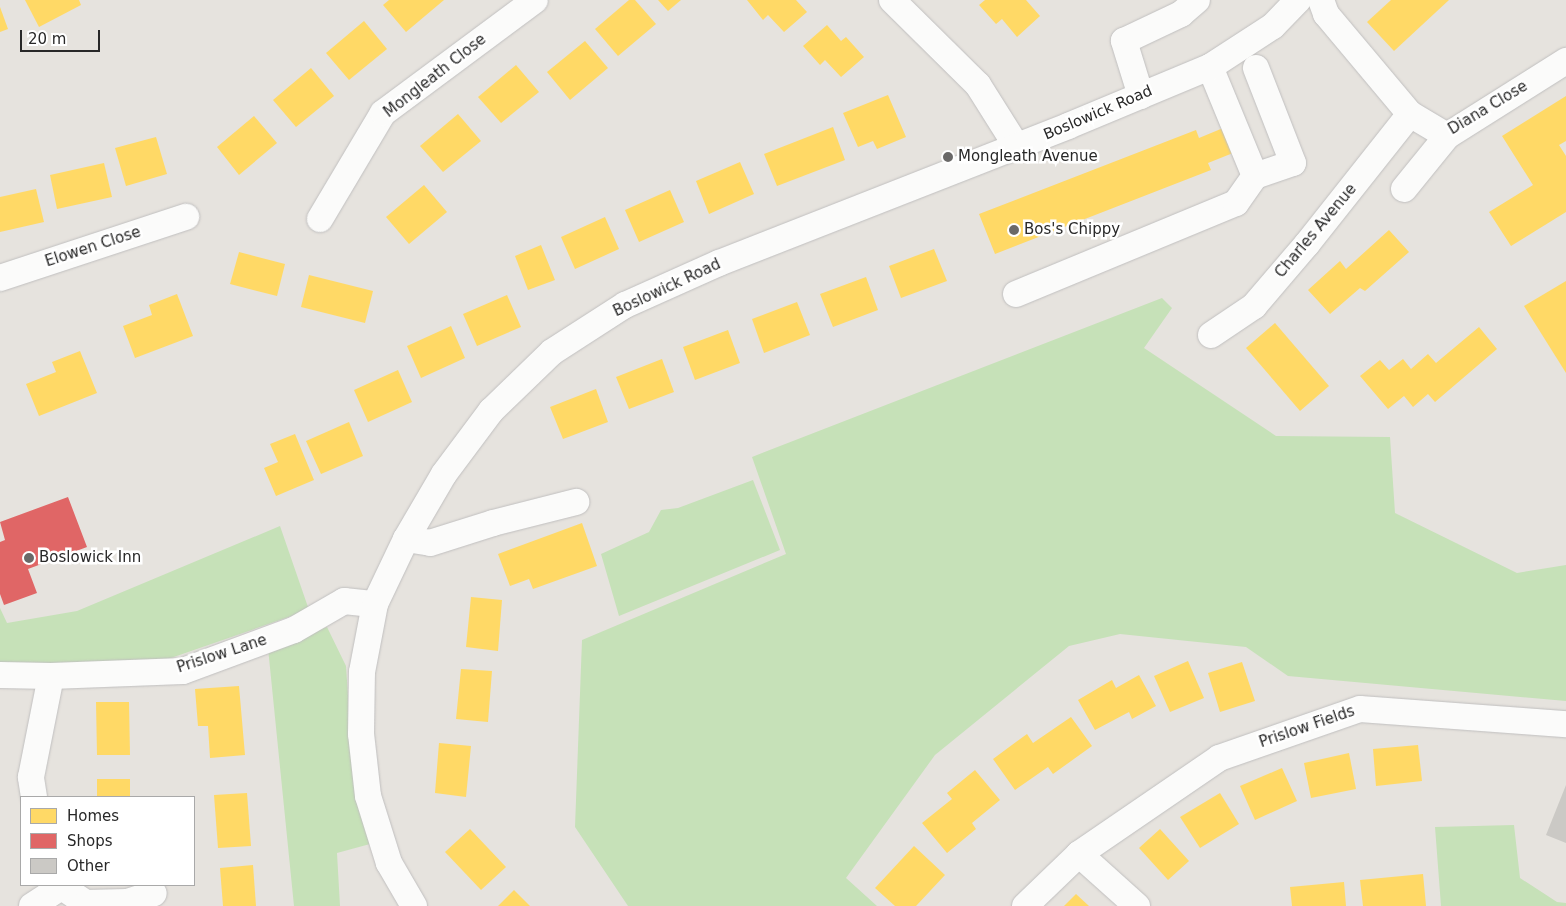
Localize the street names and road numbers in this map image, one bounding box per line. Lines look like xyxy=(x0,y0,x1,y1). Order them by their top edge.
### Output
street label: Mongleath Close xyxy=(380,31,490,121)
street label: Diana Close xyxy=(1445,77,1531,139)
street label: Boslowick Road xyxy=(1041,82,1155,144)
street label: Charles Avenue xyxy=(1271,180,1361,282)
street label: Elowen Close xyxy=(43,223,143,271)
street label: Boslowick Road xyxy=(610,255,724,321)
street label: Prislow Lane xyxy=(175,631,269,677)
street label: Prislow Fields xyxy=(1257,702,1357,752)

